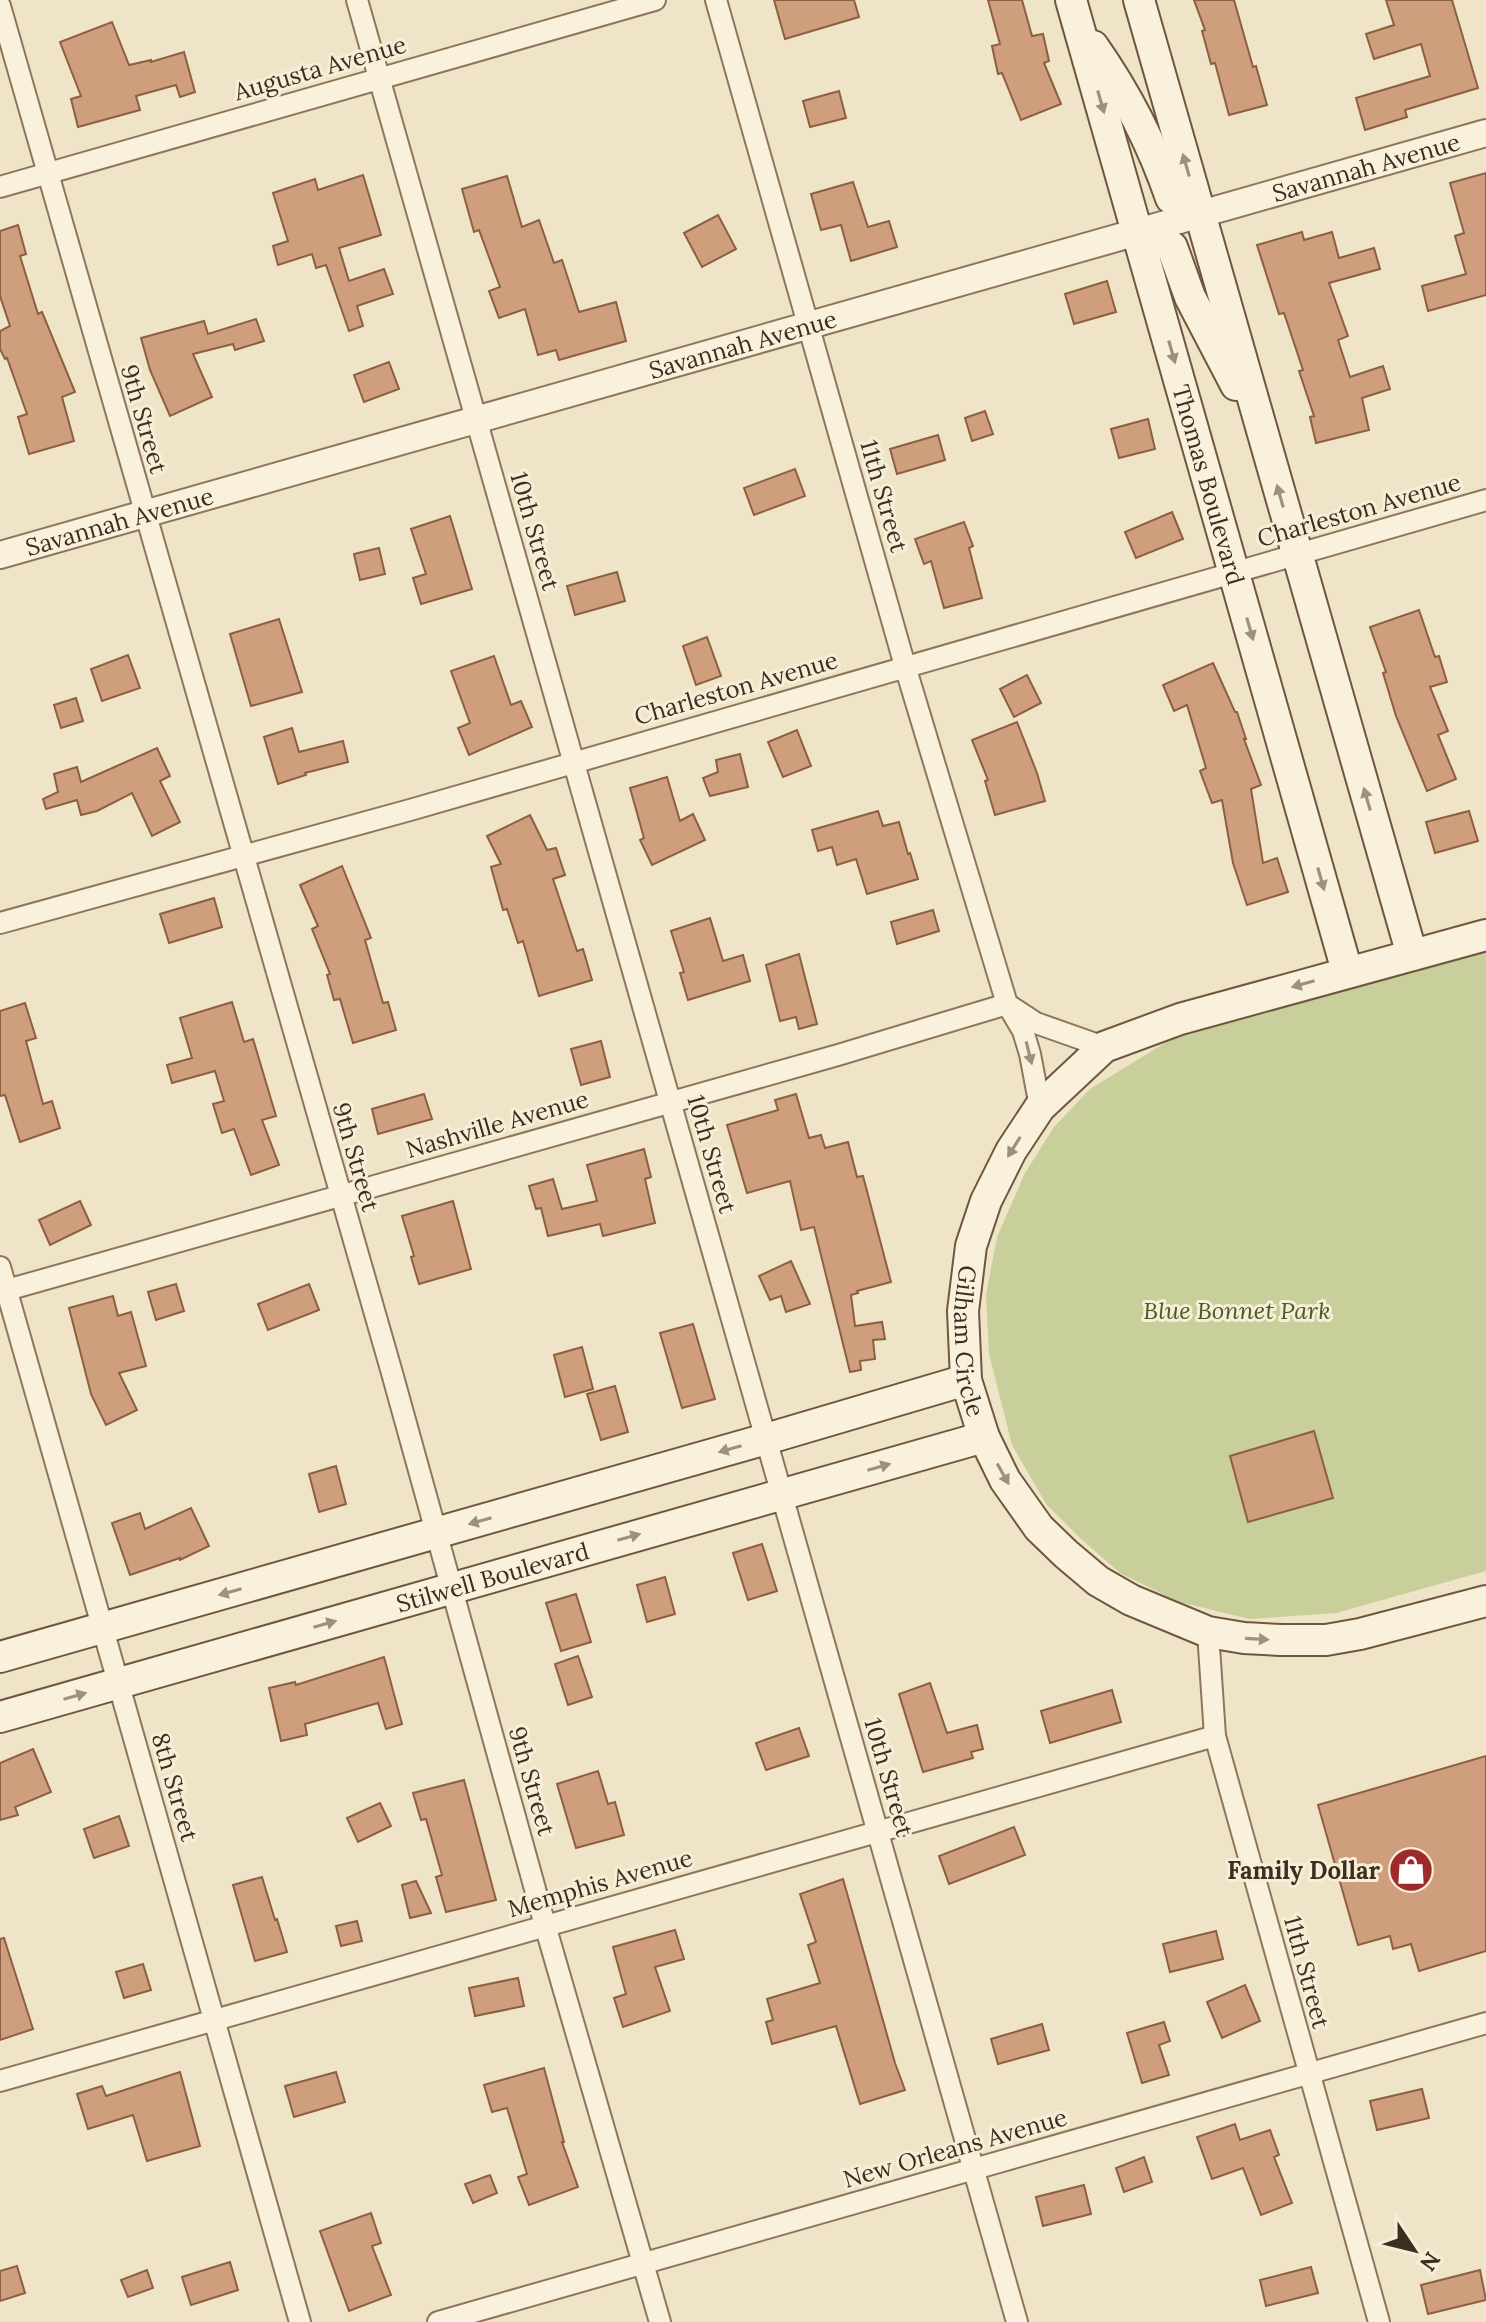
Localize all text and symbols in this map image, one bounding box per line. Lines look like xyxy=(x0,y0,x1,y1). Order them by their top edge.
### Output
street label: Augusta Avenue xyxy=(229,29,410,108)
one-way arrow xyxy=(1095,89,1107,114)
street label: Savannah Avenue xyxy=(1269,126,1463,208)
one-way arrow xyxy=(1179,152,1192,176)
street label: Savannah Avenue xyxy=(645,303,840,385)
one-way arrow xyxy=(1166,340,1179,364)
street label: 9th Street xyxy=(114,361,175,478)
street label: Thomas Boulevard xyxy=(1166,381,1252,588)
street label: 11th Street xyxy=(853,436,915,556)
street label: Charleston Avenue xyxy=(1254,466,1464,554)
street label: 10th Street xyxy=(503,468,567,594)
street label: Savannah Avenue xyxy=(22,480,217,562)
one-way arrow xyxy=(1273,483,1286,507)
one-way arrow xyxy=(1244,618,1257,642)
street label: Charleston Avenue xyxy=(631,644,841,732)
one-way arrow xyxy=(1360,787,1373,811)
one-way arrow xyxy=(1315,868,1328,892)
one-way arrow xyxy=(1290,978,1314,991)
one-way arrow xyxy=(1024,1041,1036,1066)
street label: Nashville Avenue xyxy=(402,1083,592,1165)
street label: 10th Street xyxy=(680,1091,744,1217)
street label: 9th Street xyxy=(326,1099,387,1216)
one-way arrow xyxy=(1008,1136,1022,1158)
street label: Gilham Circle xyxy=(948,1264,992,1420)
park label: Blue Bonnet Park xyxy=(1143,1295,1331,1326)
one-way arrow xyxy=(718,1444,743,1456)
one-way arrow xyxy=(868,1460,892,1473)
one-way arrow xyxy=(996,1462,1010,1485)
one-way arrow xyxy=(467,1515,492,1527)
one-way arrow xyxy=(616,1531,641,1543)
street label: Stilwell Boulevard xyxy=(393,1535,592,1619)
one-way arrow xyxy=(217,1586,241,1599)
one-way arrow xyxy=(313,1617,337,1630)
one-way arrow xyxy=(1245,1633,1270,1646)
one-way arrow xyxy=(63,1689,88,1701)
street label: 10th Street xyxy=(857,1714,921,1840)
street label: 9th Street xyxy=(502,1723,563,1840)
street label: 8th Street xyxy=(145,1729,205,1846)
street label: Memphis Avenue xyxy=(504,1842,696,1924)
shop icon: Family Dollar xyxy=(1387,1846,1435,1894)
place label: Family Dollar xyxy=(1227,1855,1380,1886)
street label: 11th Street xyxy=(1277,1912,1337,2032)
street label: New Orleans Avenue xyxy=(840,2101,1070,2195)
north arrow xyxy=(1374,2210,1454,2290)
text: N xyxy=(1414,2246,1447,2276)

